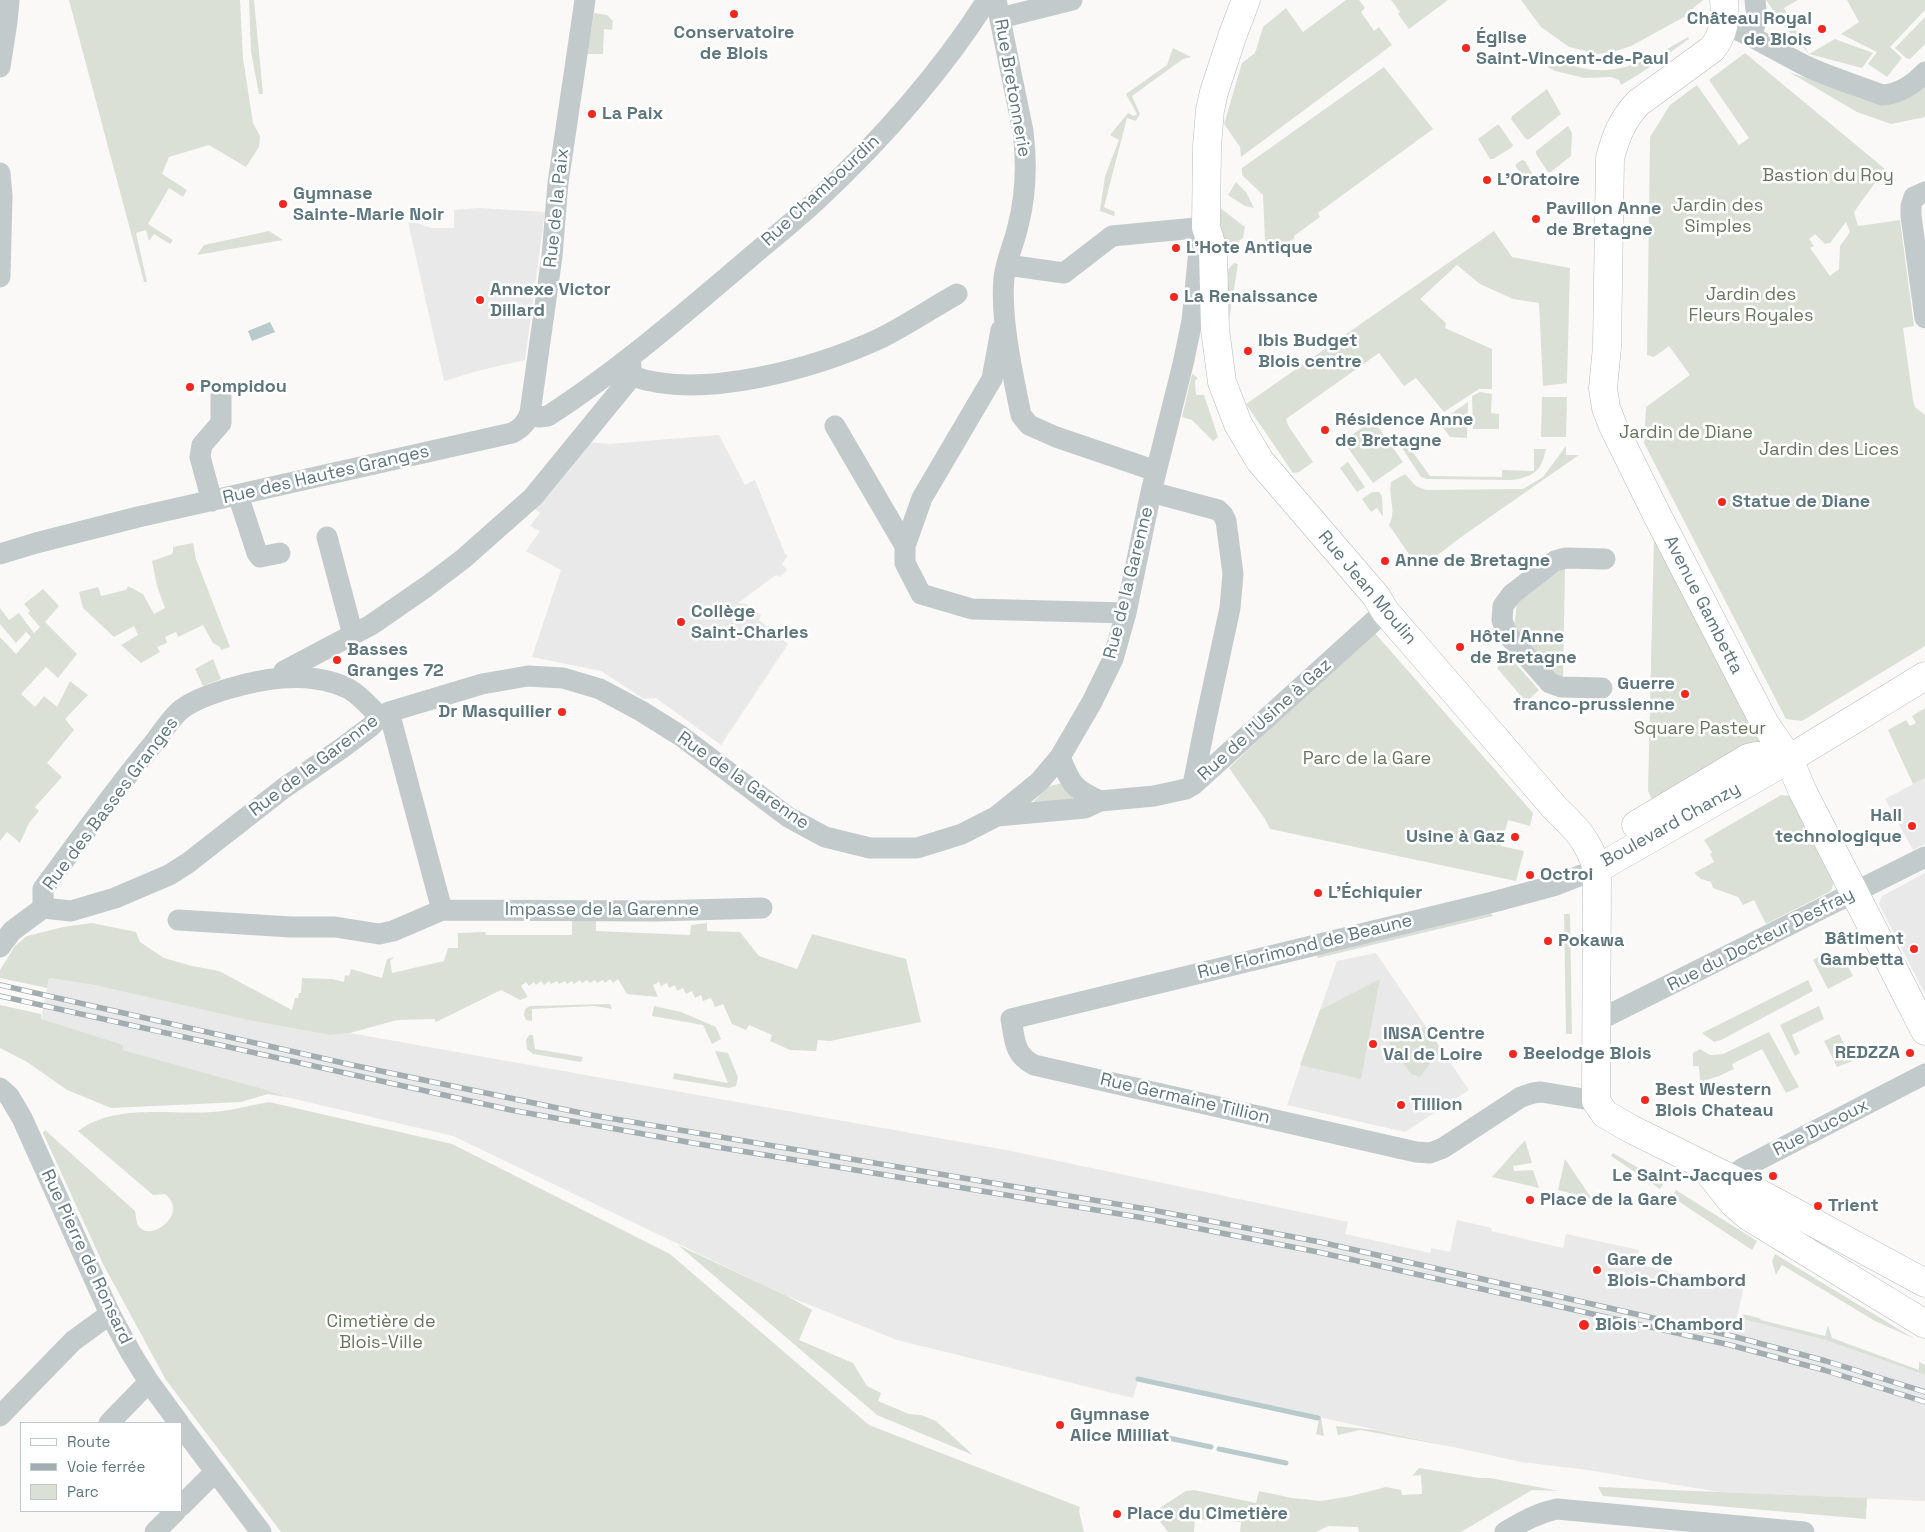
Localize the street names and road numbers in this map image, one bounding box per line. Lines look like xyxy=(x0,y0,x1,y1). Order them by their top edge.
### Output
street label: Rue Bretonnerie xyxy=(989,17,1035,159)
street label: Rue Chambourdin xyxy=(758,131,884,251)
street label: Rue de la Paix xyxy=(540,147,574,269)
street label: Rue des Hautes Granges xyxy=(221,441,431,509)
street label: Rue de la Garenne xyxy=(1100,505,1158,661)
street label: Rue Jean Moulin xyxy=(1313,527,1421,649)
street label: Avenue Gambetta xyxy=(1659,532,1747,678)
street label: Rue de l'Usine à Gaz xyxy=(1194,654,1336,786)
street label: Rue de la Garenne xyxy=(245,710,383,822)
street label: Rue des Basses Granges xyxy=(39,713,183,895)
street label: Rue de la Garenne xyxy=(673,727,813,835)
street label: Boulevard Chanzy xyxy=(1598,778,1744,872)
street label: Rue du Docteur Desfray xyxy=(1664,883,1858,997)
street label: Impasse de la Garenne xyxy=(505,899,699,921)
street label: Rue Florimond de Beaune xyxy=(1196,910,1414,984)
street label: Rue Germaine Tillion xyxy=(1098,1069,1272,1129)
street label: Rue Ducoux xyxy=(1770,1095,1872,1161)
street label: Rue Pierre de Ronsard xyxy=(36,1166,136,1348)

